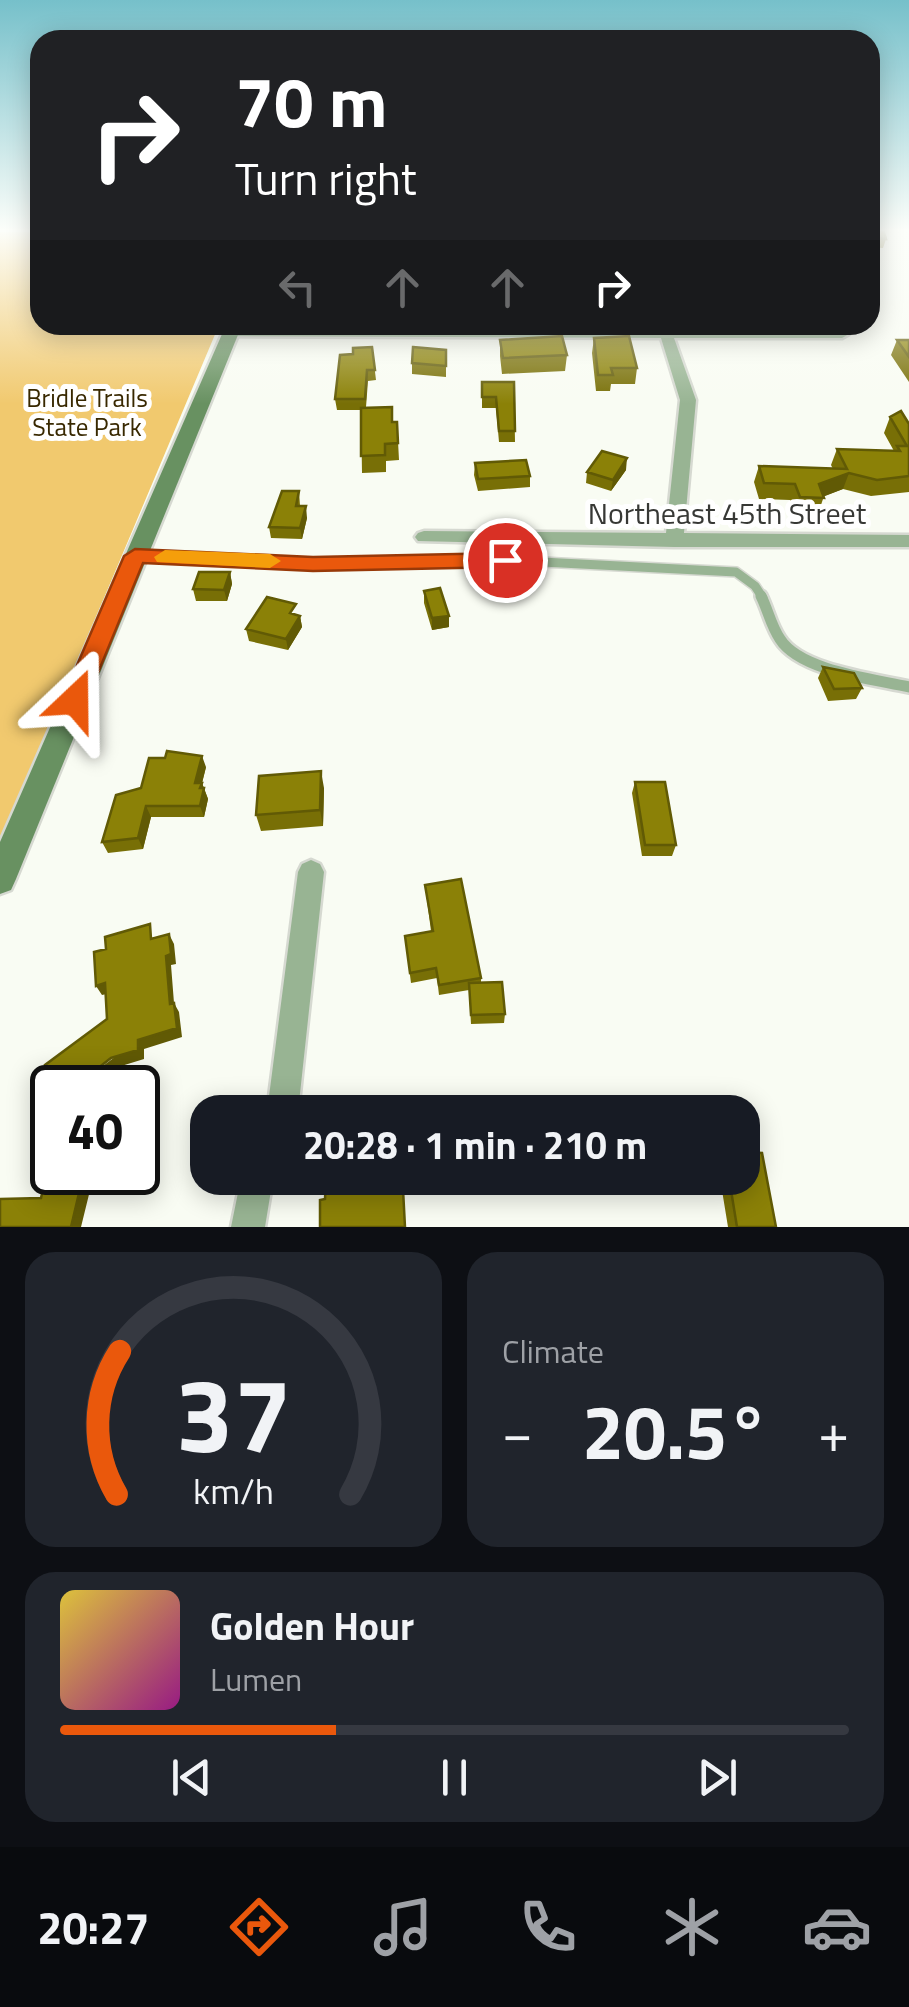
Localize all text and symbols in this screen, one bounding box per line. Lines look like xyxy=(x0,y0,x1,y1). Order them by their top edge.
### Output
text: 70 m xyxy=(235,48,388,154)
icon: right xyxy=(70,70,200,200)
text: Turn right xyxy=(235,144,417,212)
icon: left xyxy=(270,260,325,315)
icon: ahead xyxy=(375,260,430,315)
icon: ahead xyxy=(480,260,535,315)
icon: right xyxy=(585,260,640,315)
park label: Bridle Trails State Park xyxy=(26,379,148,446)
street label: Northeast 45th Street xyxy=(588,490,867,536)
pin xyxy=(463,518,548,603)
icon: arrive xyxy=(478,533,533,588)
position arrow xyxy=(23,648,127,752)
speed limit sign: 40 xyxy=(30,1065,160,1195)
text: 20:28 · 1 min · 210 m xyxy=(303,1116,647,1174)
text: Climate xyxy=(502,1327,604,1375)
text: 37 xyxy=(175,1334,292,1492)
text: 20.5° xyxy=(582,1374,769,1488)
text: − xyxy=(502,1390,533,1473)
text: + xyxy=(818,1390,849,1473)
text: km/h xyxy=(193,1463,274,1518)
text: Golden Hour xyxy=(210,1597,414,1655)
text: Lumen xyxy=(210,1655,302,1703)
icon: previous xyxy=(164,1750,219,1805)
icon: pause xyxy=(427,1750,482,1805)
icon: next xyxy=(690,1750,745,1805)
icon: directions xyxy=(224,1892,294,1962)
icon: music xyxy=(368,1892,438,1962)
icon: phone xyxy=(513,1892,583,1962)
icon: climate xyxy=(657,1892,727,1962)
icon: car xyxy=(802,1892,872,1962)
text: 20:27 xyxy=(37,1893,150,1961)

